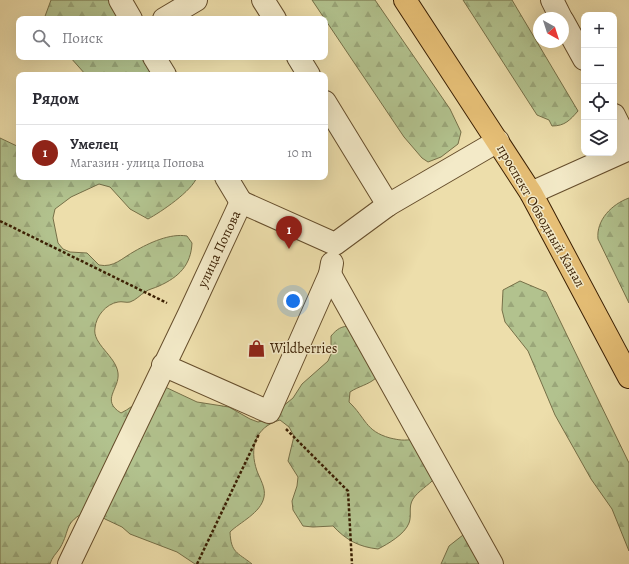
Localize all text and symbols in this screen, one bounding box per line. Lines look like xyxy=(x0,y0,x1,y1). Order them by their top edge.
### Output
north arrow xyxy=(533,12,569,48)
map controls xyxy=(581,12,617,156)
button: + xyxy=(581,12,617,48)
search box xyxy=(16,16,328,60)
icon: search xyxy=(30,27,52,49)
text: Поиск xyxy=(62,28,103,48)
button: − xyxy=(581,48,617,84)
button: locate xyxy=(581,84,617,120)
text: Рядом xyxy=(32,87,79,110)
button: layers xyxy=(581,120,617,156)
text: Умелец xyxy=(70,134,118,154)
street label: проспект Обводный Канал xyxy=(492,141,590,291)
text: 1 xyxy=(43,144,47,161)
text: 10 m xyxy=(287,144,312,161)
text: Магазин · улица Попова xyxy=(70,154,204,171)
street label: улица Попова xyxy=(192,207,245,292)
pin: 1 xyxy=(276,216,302,249)
your location xyxy=(283,291,303,311)
shop icon: Wildberries xyxy=(247,338,267,358)
place label: Wildberries xyxy=(269,339,337,358)

